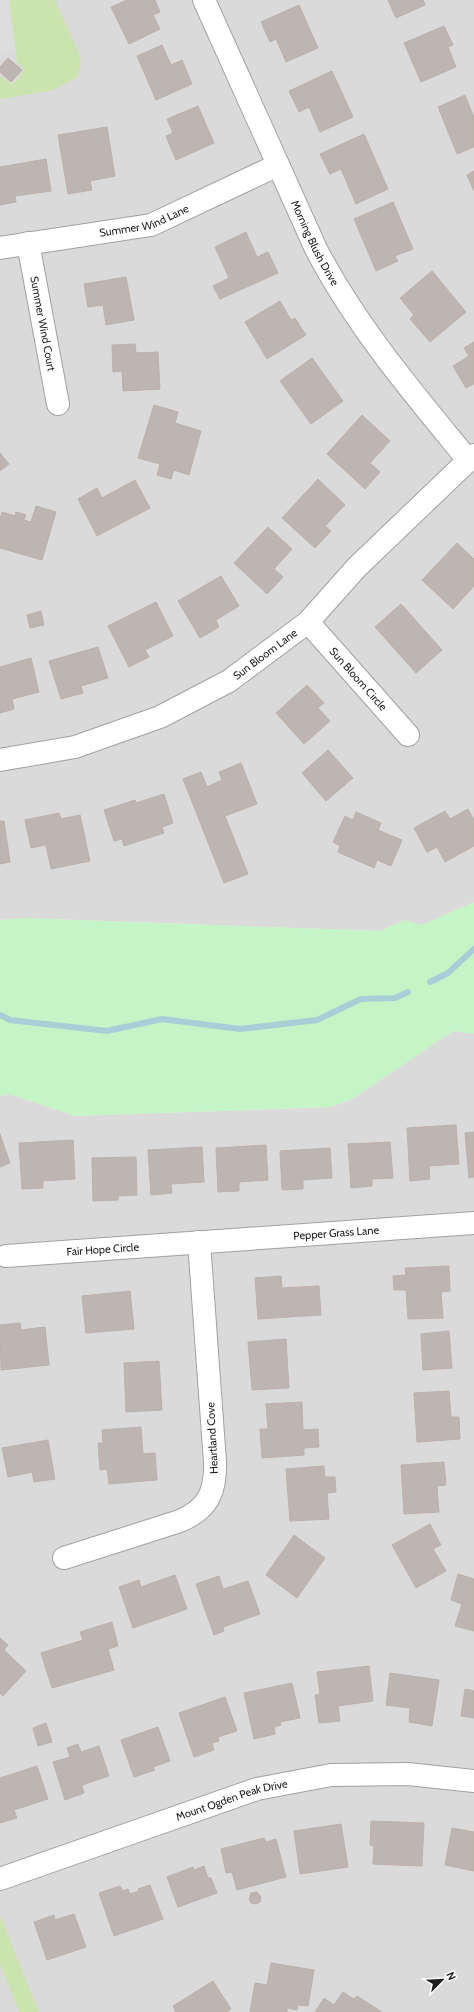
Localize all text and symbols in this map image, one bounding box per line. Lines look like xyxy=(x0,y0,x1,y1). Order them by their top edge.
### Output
street label: Morning Blush Drive xyxy=(288,198,342,288)
street label: Summer Wind Lane xyxy=(98,201,191,240)
street label: Summer Wind Court xyxy=(27,275,59,372)
street label: Sun Bloom Lane xyxy=(230,625,300,683)
street label: Sun Bloom Circle xyxy=(327,644,390,714)
street label: Pepper Grass Lane xyxy=(293,1223,380,1243)
street label: Fair Hope Circle xyxy=(66,1240,140,1259)
street label: Heartland Cove xyxy=(203,1401,221,1474)
street label: Mount Ogden Peak Drive xyxy=(174,1776,289,1824)
north arrow xyxy=(422,1960,462,2000)
text: N xyxy=(443,1970,459,1982)

